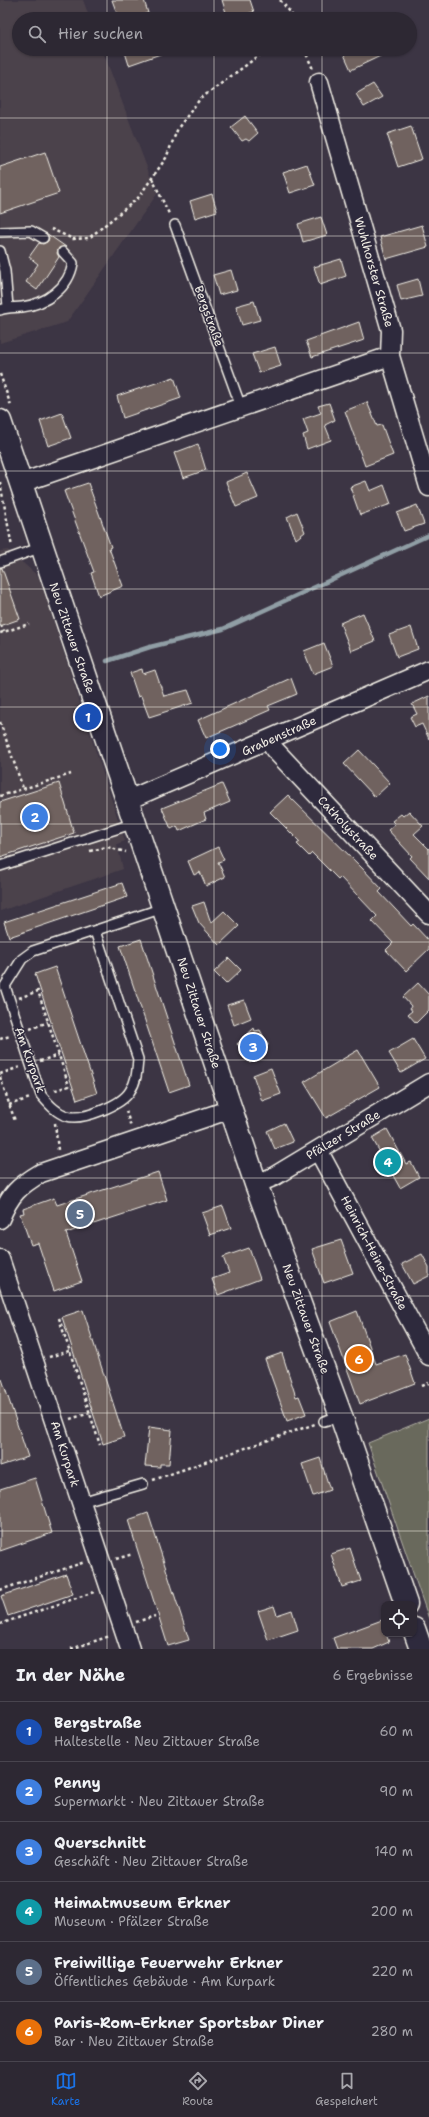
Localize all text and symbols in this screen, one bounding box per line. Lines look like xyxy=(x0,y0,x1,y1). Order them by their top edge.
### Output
search box xyxy=(12,12,417,56)
icon: search xyxy=(26,23,48,45)
text: Hier suchen xyxy=(58,24,143,44)
street label: Wuhlhorster Straße xyxy=(351,215,397,329)
street label: Bergstraße xyxy=(191,283,227,349)
street label: Neu Zittauer Straße xyxy=(46,580,99,696)
pin: 1 xyxy=(75,702,101,732)
street label: Grabenstraße xyxy=(239,712,319,760)
your location xyxy=(210,739,230,759)
street label: Catholystraße xyxy=(314,793,382,864)
pin: 2 xyxy=(22,802,48,832)
street label: Neu Zittauer Straße xyxy=(173,955,225,1071)
street label: Am Kurpark xyxy=(11,1025,49,1095)
pin: 3 xyxy=(240,1032,266,1062)
street label: Pfälzer Straße xyxy=(303,1106,383,1163)
pin: 4 xyxy=(375,1147,401,1177)
street label: Heinrich-Heine-Straße xyxy=(337,1193,411,1313)
pin: 5 xyxy=(67,1199,93,1229)
street label: Neu Zittauer Straße xyxy=(279,1262,333,1377)
pin: 6 xyxy=(346,1344,372,1374)
street label: Am Kurpark xyxy=(47,1419,83,1489)
map controls xyxy=(381,1601,417,1637)
button: locate xyxy=(381,1601,417,1637)
text: In der Nähe xyxy=(16,1664,125,1686)
text: 6 Ergebnisse xyxy=(333,1667,413,1684)
text: Bergstraße xyxy=(54,1713,142,1733)
text: 1 xyxy=(26,1723,32,1740)
text: 60 m xyxy=(380,1723,413,1740)
text: Haltestelle · Neu Zittauer Straße xyxy=(54,1733,260,1750)
text: Penny xyxy=(54,1773,101,1793)
text: 2 xyxy=(24,1783,34,1800)
text: 90 m xyxy=(379,1783,413,1800)
text: Supermarkt · Neu Zittauer Straße xyxy=(54,1793,265,1810)
text: Querschnitt xyxy=(54,1833,146,1853)
text: 3 xyxy=(24,1843,34,1860)
text: 140 m xyxy=(374,1843,413,1860)
text: Geschäft · Neu Zittauer Straße xyxy=(54,1853,248,1870)
text: Heimatmuseum Erkner xyxy=(54,1893,231,1913)
text: 4 xyxy=(24,1903,34,1920)
text: 200 m xyxy=(371,1903,413,1920)
text: Museum · Pfälzer Straße xyxy=(54,1913,209,1930)
text: Freiwillige Feuerwehr Erkner xyxy=(54,1953,283,1973)
text: 5 xyxy=(25,1963,33,1980)
text: 220 m xyxy=(371,1963,413,1980)
text: Öffentliches Gebäude · Am Kurpark xyxy=(54,1973,275,1990)
text: Paris-Rom-Erkner Sportsbar Diner xyxy=(54,2013,324,2033)
text: 6 xyxy=(24,2023,34,2040)
text: 280 m xyxy=(371,2023,413,2040)
text: Bar · Neu Zittauer Straße xyxy=(54,2033,214,2050)
tab: Karte xyxy=(51,2070,80,2109)
tab: Route xyxy=(182,2070,213,2109)
tab: Gespeichert xyxy=(315,2070,378,2109)

